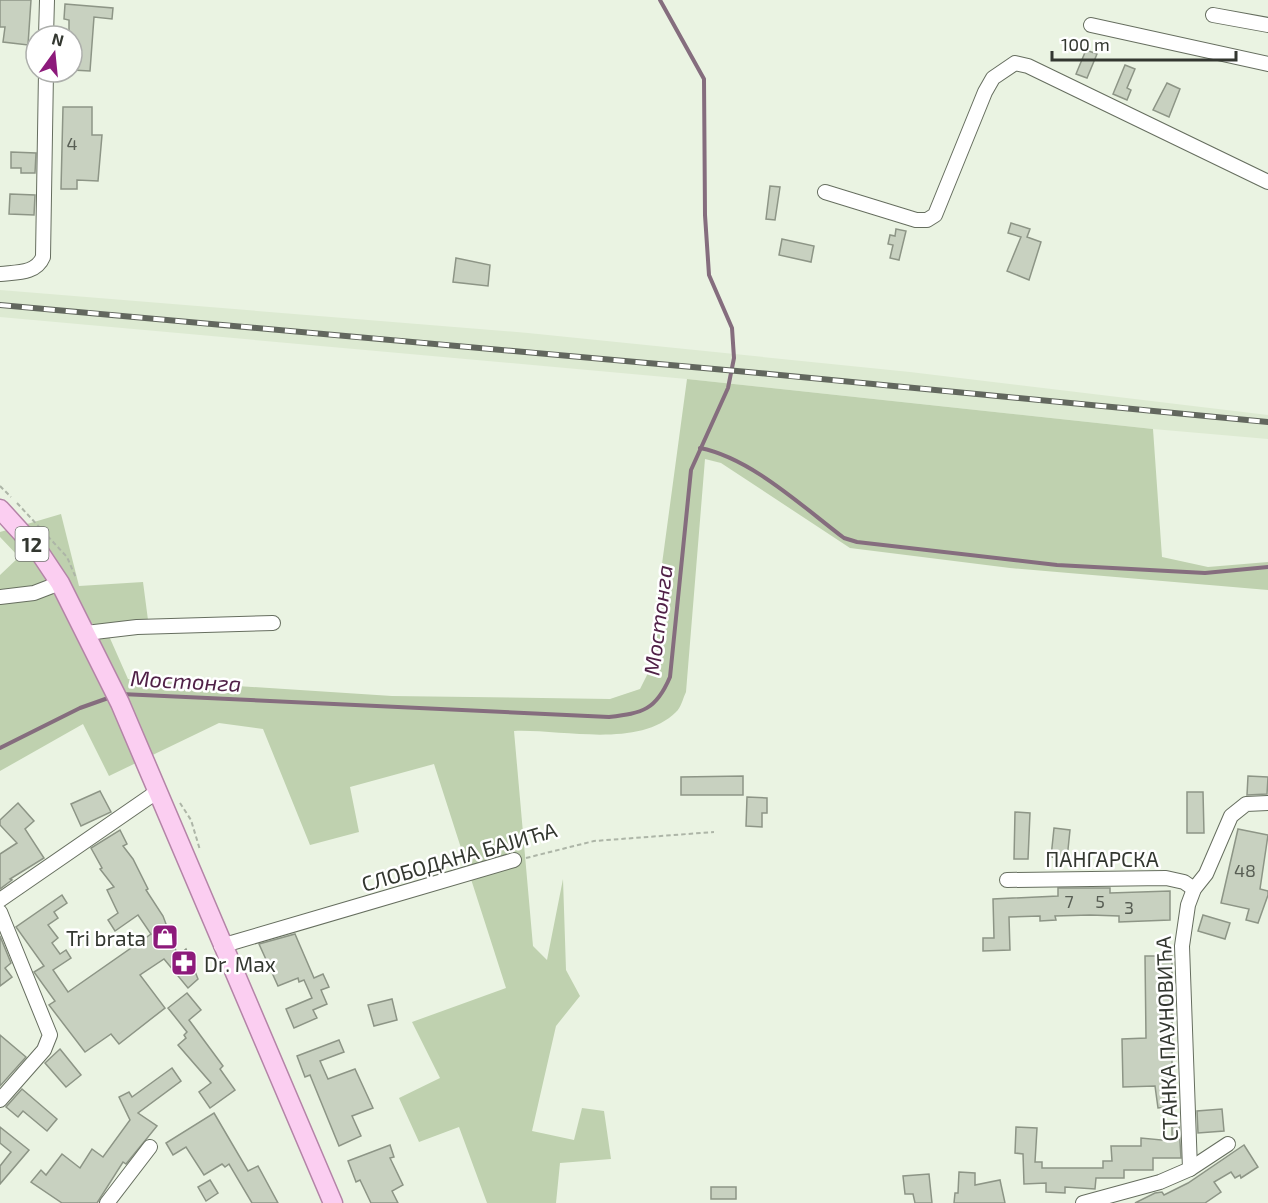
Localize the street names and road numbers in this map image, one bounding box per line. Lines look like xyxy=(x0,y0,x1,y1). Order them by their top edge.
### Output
road number: 12 xyxy=(15,527,48,561)
street label: СЛОБОДАНА БАЈИЋА xyxy=(359,816,559,896)
street label: ПАНГАРСКА xyxy=(1045,846,1159,871)
street label: СТАНКА ПАУНОВИЋА xyxy=(1150,936,1182,1142)

